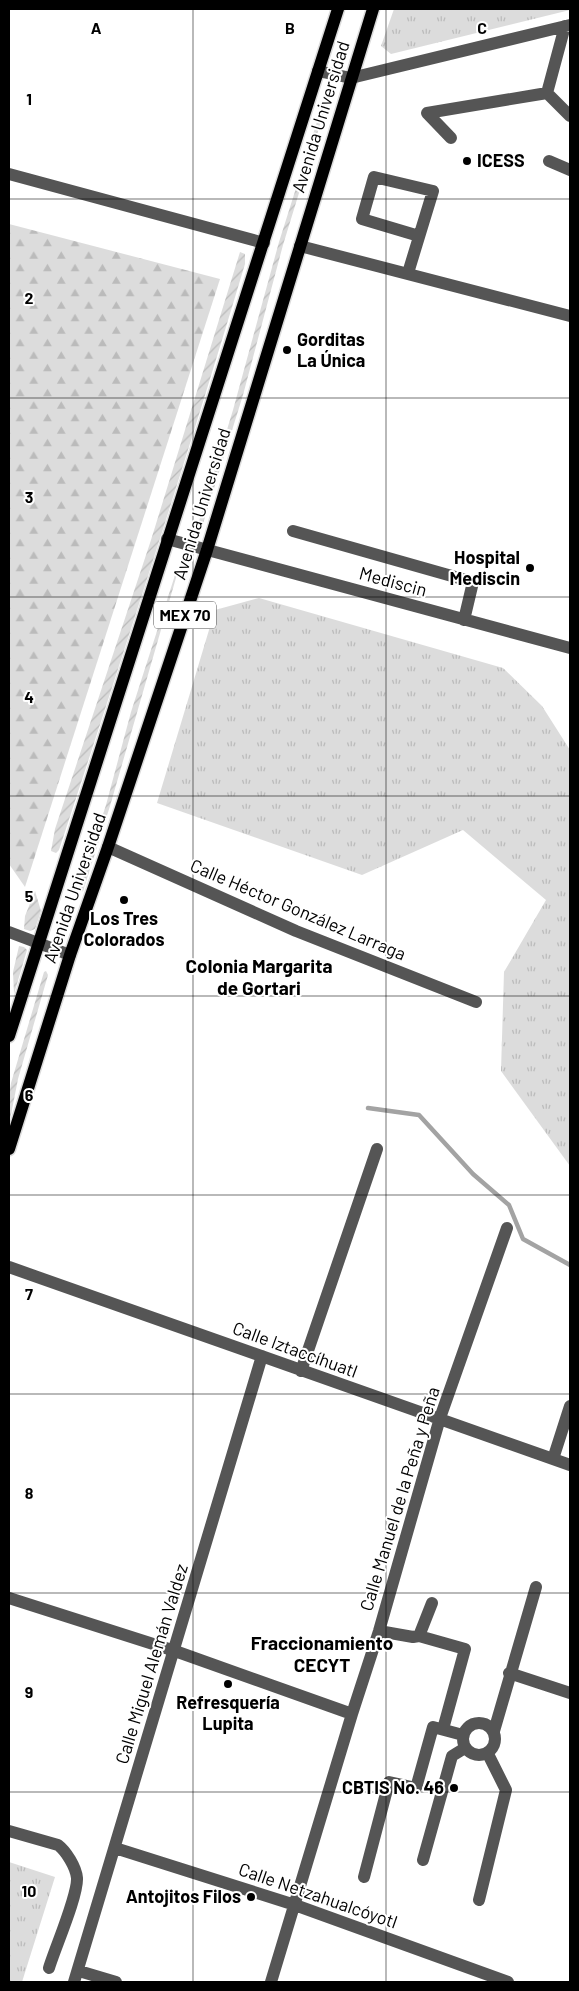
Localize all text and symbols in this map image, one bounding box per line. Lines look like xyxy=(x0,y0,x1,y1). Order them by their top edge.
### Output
text: A xyxy=(91,18,102,37)
text: B xyxy=(285,18,295,37)
text: C xyxy=(477,18,487,37)
street label: Avenida Universidad xyxy=(286,38,354,195)
text: 1 xyxy=(26,89,32,108)
place label: ICESS xyxy=(477,149,525,171)
marker: ICESS xyxy=(461,155,473,167)
text: 2 xyxy=(25,288,34,307)
place label: Gorditas La Única xyxy=(297,328,365,371)
marker: Gorditas La Única xyxy=(281,344,293,356)
street label: Avenida Universidad xyxy=(167,425,235,582)
text: 3 xyxy=(25,487,33,506)
place label: Hospital Mediscin xyxy=(449,546,520,589)
street label: Mediscin xyxy=(357,561,430,601)
marker: Hospital Mediscin xyxy=(524,562,536,574)
road number: MEX 70 xyxy=(154,602,216,628)
text: 4 xyxy=(24,687,34,706)
street label: Avenida Universidad xyxy=(38,810,110,966)
street label: Calle Héctor González Larraga xyxy=(187,854,409,965)
text: 5 xyxy=(25,886,34,905)
marker: Los Tres Colorados xyxy=(118,894,130,906)
place label: Los Tres Colorados xyxy=(84,907,164,950)
district label: Colonia Margarita de Gortari xyxy=(186,954,332,999)
text: 6 xyxy=(25,1085,34,1104)
text: 7 xyxy=(25,1284,33,1303)
street label: Calle Iztaccíhuatl xyxy=(230,1316,361,1382)
street label: Calle Manuel de la Peña y Peña xyxy=(354,1384,444,1613)
text: 8 xyxy=(25,1483,34,1502)
street label: Calle Miguel Alemán Valdez xyxy=(110,1561,192,1766)
district label: Fraccionamiento CECYT xyxy=(251,1631,393,1676)
marker: Refresquería Lupita xyxy=(222,1678,234,1690)
text: 9 xyxy=(25,1682,33,1701)
place label: Refresquería Lupita xyxy=(176,1691,280,1734)
place label: CBTIS No. 46 xyxy=(342,1776,444,1798)
marker: CBTIS No. 46 xyxy=(448,1782,460,1794)
street label: Calle Netzahualcóyotl xyxy=(236,1858,401,1933)
text: 10 xyxy=(22,1881,36,1900)
place label: Antojitos Filos xyxy=(126,1885,241,1907)
marker: Antojitos Filos xyxy=(245,1891,257,1903)

